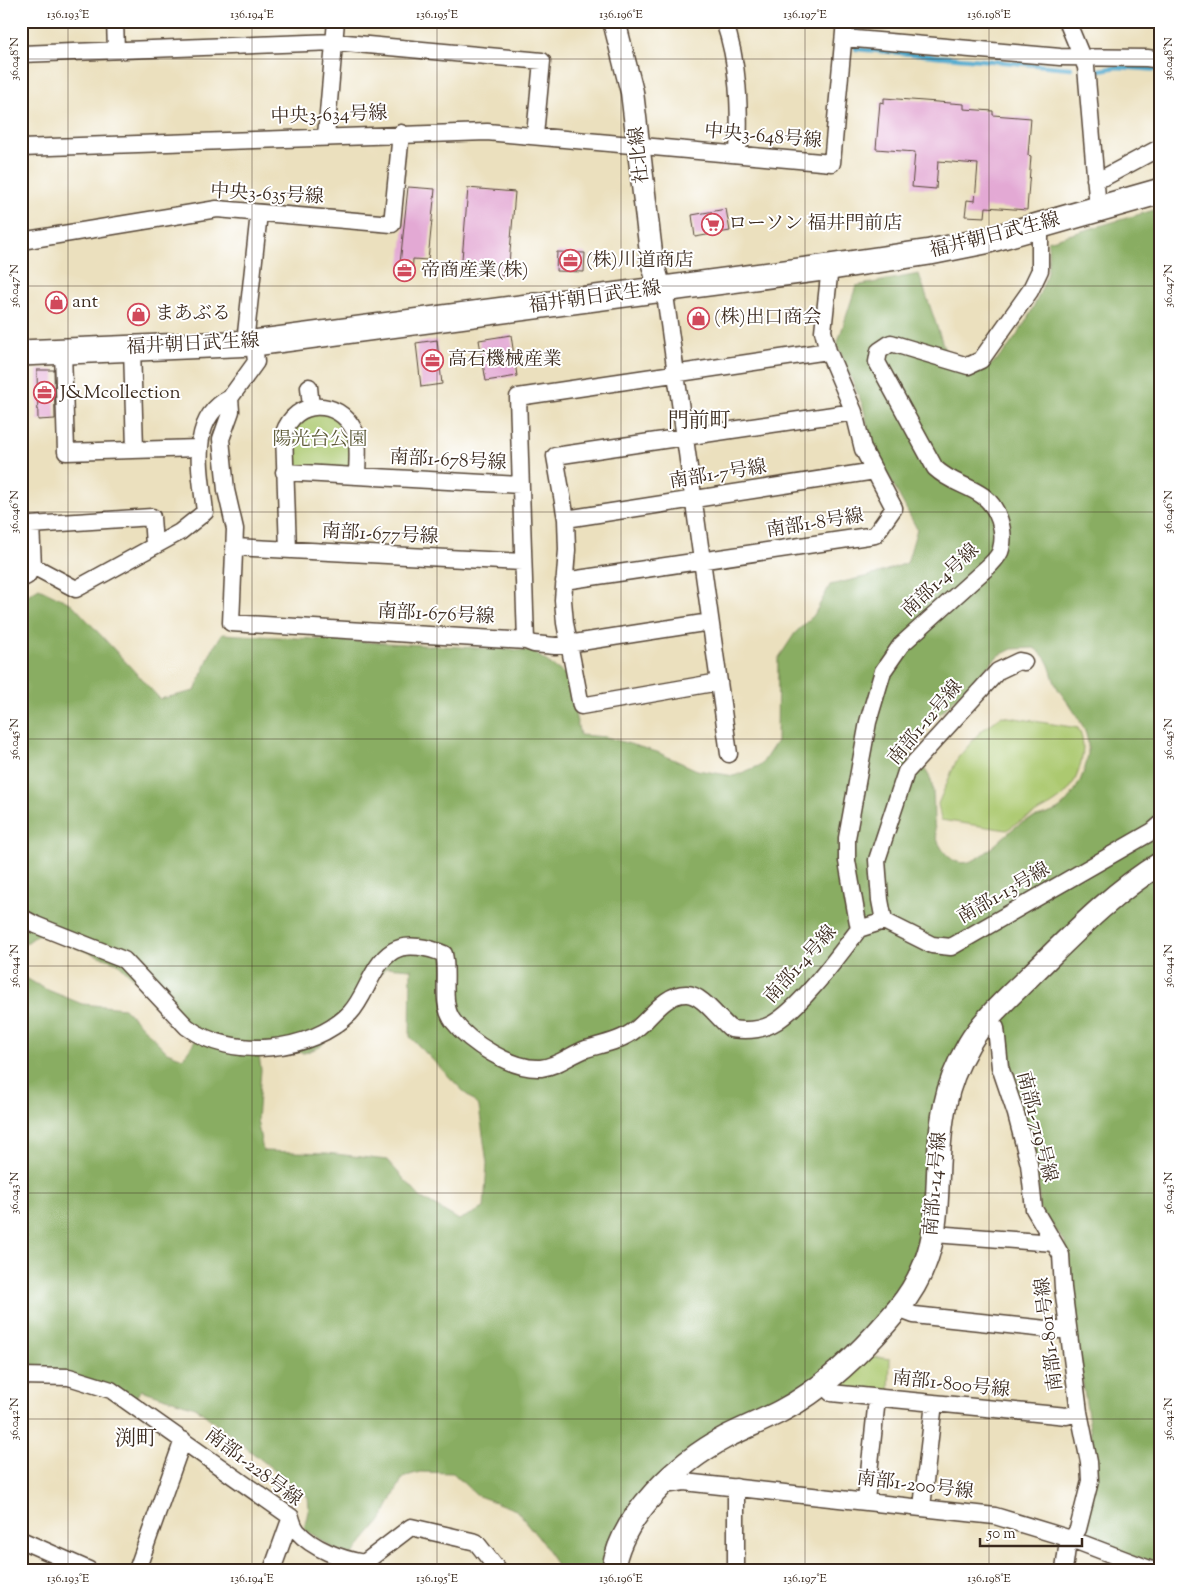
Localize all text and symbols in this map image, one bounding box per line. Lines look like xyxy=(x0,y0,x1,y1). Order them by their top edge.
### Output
text: 136.193°E xyxy=(47,6,90,24)
text: 136.194°E xyxy=(230,6,275,24)
text: 136.195°E xyxy=(416,6,459,24)
text: 136.196°E xyxy=(599,6,644,24)
text: 136.197°E xyxy=(783,6,828,24)
text: 136.198°E xyxy=(967,6,1012,24)
text: 36.048°N xyxy=(6,37,24,81)
text: 36.048°N xyxy=(1160,37,1178,81)
street label: 中央3-634号線 xyxy=(270,100,388,132)
street label: 中央3-648号線 xyxy=(703,118,823,156)
street label: 社北線 xyxy=(624,125,656,185)
street label: 中央3-635号線 xyxy=(210,179,324,211)
street label: 福井朝日武生線 xyxy=(927,207,1063,265)
place label: ローソン 福井門前店 xyxy=(728,211,902,238)
supermarket icon: ローソン 福井門前店 xyxy=(700,212,724,236)
place label: (株)川道商店 xyxy=(586,248,693,275)
office icon: (株)川道商店 xyxy=(558,249,582,273)
place label: 帝商産業(株) xyxy=(421,258,528,285)
office icon: 帝商産業(株) xyxy=(393,259,417,283)
text: 36.047°N xyxy=(6,264,24,308)
text: 36.047°N xyxy=(1160,264,1178,308)
street label: 福井朝日武生線 xyxy=(527,275,663,321)
place label: ant xyxy=(72,289,99,316)
shop icon: ant xyxy=(44,290,68,314)
place label: まあぶる xyxy=(155,301,231,328)
shop icon: まあぶる xyxy=(127,302,151,326)
place label: (株)出口商会 xyxy=(714,305,821,332)
shop icon: (株)出口商会 xyxy=(686,306,710,330)
street label: 福井朝日武生線 xyxy=(126,328,260,362)
place label: 高石機械産業 xyxy=(448,347,562,374)
office icon: 高石機械産業 xyxy=(420,348,444,372)
place label: J&Mcollection xyxy=(59,380,181,407)
office icon: J&Mcollection xyxy=(32,381,56,405)
district label: 門前町 xyxy=(668,407,731,437)
park label: 陽光台公園 xyxy=(272,427,368,454)
street label: 南部1-678号線 xyxy=(389,444,507,478)
street label: 南部1-7号線 xyxy=(667,454,769,496)
text: 36.046°N xyxy=(6,490,24,534)
text: 36.046°N xyxy=(1160,490,1178,534)
street label: 南部1-8号線 xyxy=(764,503,866,545)
street label: 南部1-677号線 xyxy=(321,518,439,552)
street label: 南部1-4号線 xyxy=(896,538,986,624)
street label: 南部1-676号線 xyxy=(377,598,495,632)
street label: 南部1-12号線 xyxy=(882,675,970,771)
text: 36.045°N xyxy=(6,718,24,760)
text: 36.045°N xyxy=(1160,718,1178,760)
street label: 南部1-13号線 xyxy=(953,857,1055,931)
street label: 南部1-4号線 xyxy=(758,920,844,1010)
text: 36.044°N xyxy=(6,944,24,988)
text: 36.044°N xyxy=(1160,944,1178,988)
street label: 南部1-719号線 xyxy=(1009,1069,1063,1185)
street label: 南部1-14号線 xyxy=(918,1131,954,1237)
text: 36.043°N xyxy=(6,1171,24,1214)
text: 36.043°N xyxy=(1160,1171,1178,1214)
street label: 南部1-801号線 xyxy=(1030,1276,1070,1392)
street label: 南部1-800号線 xyxy=(891,1365,1011,1405)
text: 36.042°N xyxy=(6,1397,24,1441)
text: 36.042°N xyxy=(1160,1397,1178,1441)
street label: 南部1-228号線 xyxy=(199,1422,307,1514)
district label: 渕町 xyxy=(115,1425,157,1455)
street label: 南部1-200号線 xyxy=(855,1465,975,1507)
scale bar xyxy=(980,1516,1082,1548)
text: 50 m xyxy=(986,1524,1016,1545)
text: 136.193°E xyxy=(47,1570,90,1588)
text: 136.194°E xyxy=(230,1570,275,1588)
text: 136.195°E xyxy=(416,1570,459,1588)
text: 136.196°E xyxy=(599,1570,644,1588)
text: 136.197°E xyxy=(783,1570,828,1588)
text: 136.198°E xyxy=(967,1570,1012,1588)

